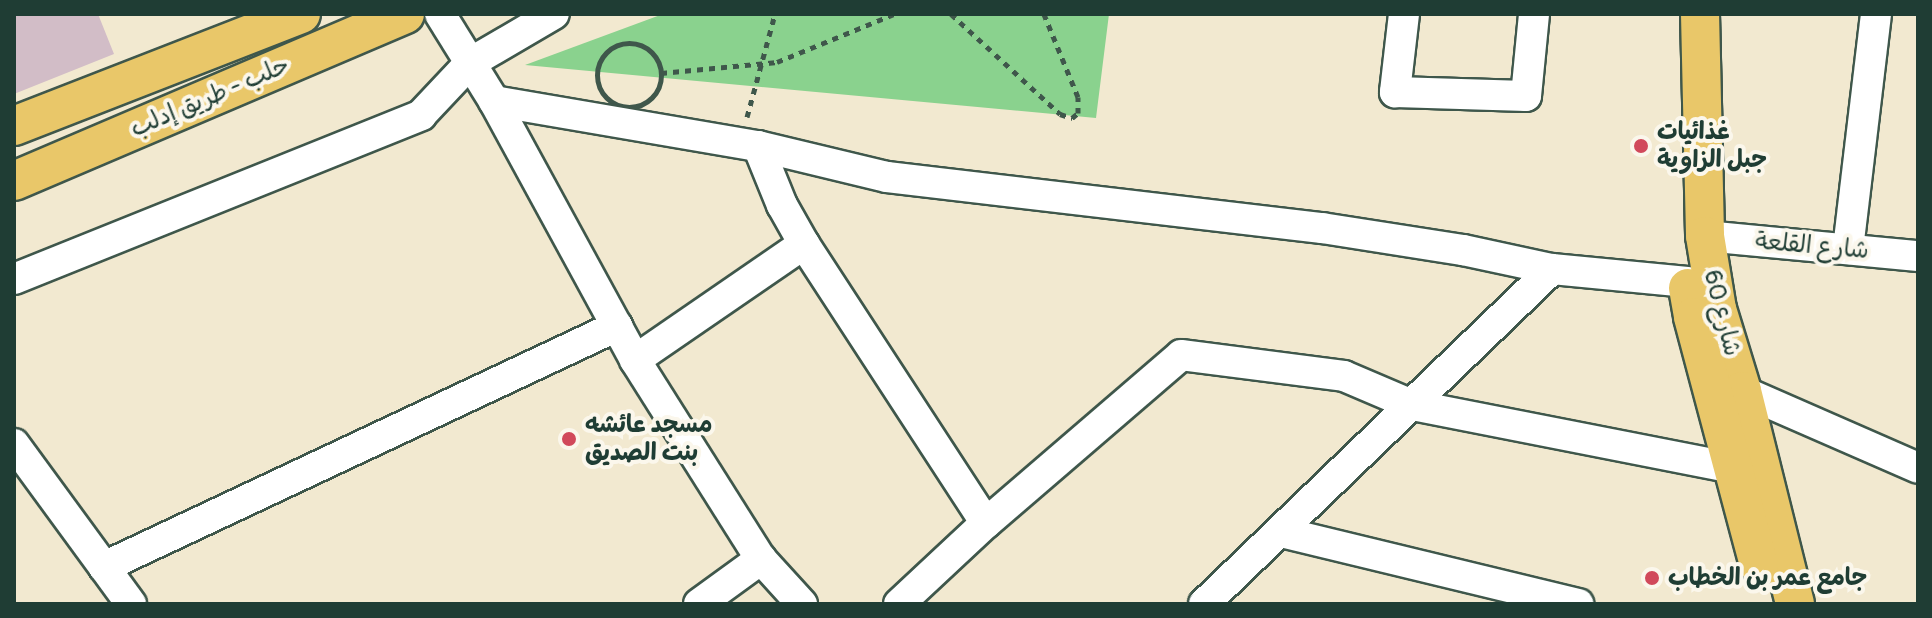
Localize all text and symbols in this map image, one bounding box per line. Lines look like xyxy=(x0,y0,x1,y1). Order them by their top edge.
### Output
street label: حلب - طريق إدلب xyxy=(126,51,294,143)
place label: غذائيات جبل الزاوية xyxy=(1657,118,1767,174)
marker: غذائيات جبل الزاوية xyxy=(1632,137,1650,155)
street label: شارع القلعة xyxy=(1754,227,1870,265)
street label: شارع 60 xyxy=(1697,267,1747,359)
place label: مسجد عائشه بنت الصديق xyxy=(585,411,712,467)
marker: مسجد عائشه بنت الصديق xyxy=(560,430,578,448)
place label: جامع عمر بن الخطاب xyxy=(1668,564,1867,592)
marker: جامع عمر بن الخطاب xyxy=(1643,569,1661,587)

